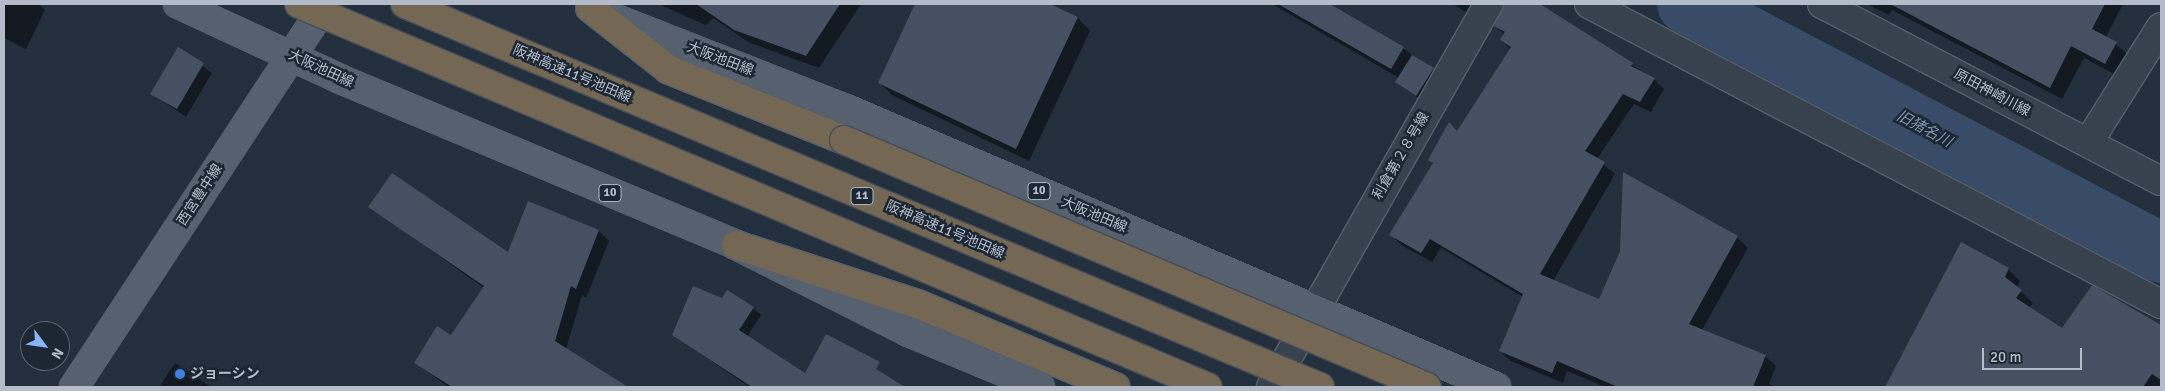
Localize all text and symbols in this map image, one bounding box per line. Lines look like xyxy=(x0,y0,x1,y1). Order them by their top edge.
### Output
street label: 大阪池田線 xyxy=(684,39,756,79)
street label: 阪神高速11号池田線 xyxy=(510,41,634,107)
street label: 大阪池田線 xyxy=(286,47,356,91)
street label: 原田神崎川線 xyxy=(1951,66,2033,120)
water label: 旧猪名川 xyxy=(1893,107,1955,151)
street label: 利倉第２８号線 xyxy=(1369,109,1433,203)
street label: 西宮豊中線 xyxy=(174,161,226,229)
road number: 10 xyxy=(1026,182,1052,200)
road number: 10 xyxy=(598,184,622,202)
road number: 11 xyxy=(850,187,874,206)
street label: 大阪池田線 xyxy=(1059,194,1129,236)
street label: 阪神高速11号池田線 xyxy=(883,197,1007,263)
north arrow xyxy=(20,321,70,371)
scale bar xyxy=(1985,338,2085,370)
text: N xyxy=(48,345,67,362)
text: 20 m xyxy=(1990,348,2021,366)
place label: ジョーシン xyxy=(190,366,260,382)
marker: ジョーシン xyxy=(174,368,186,380)

